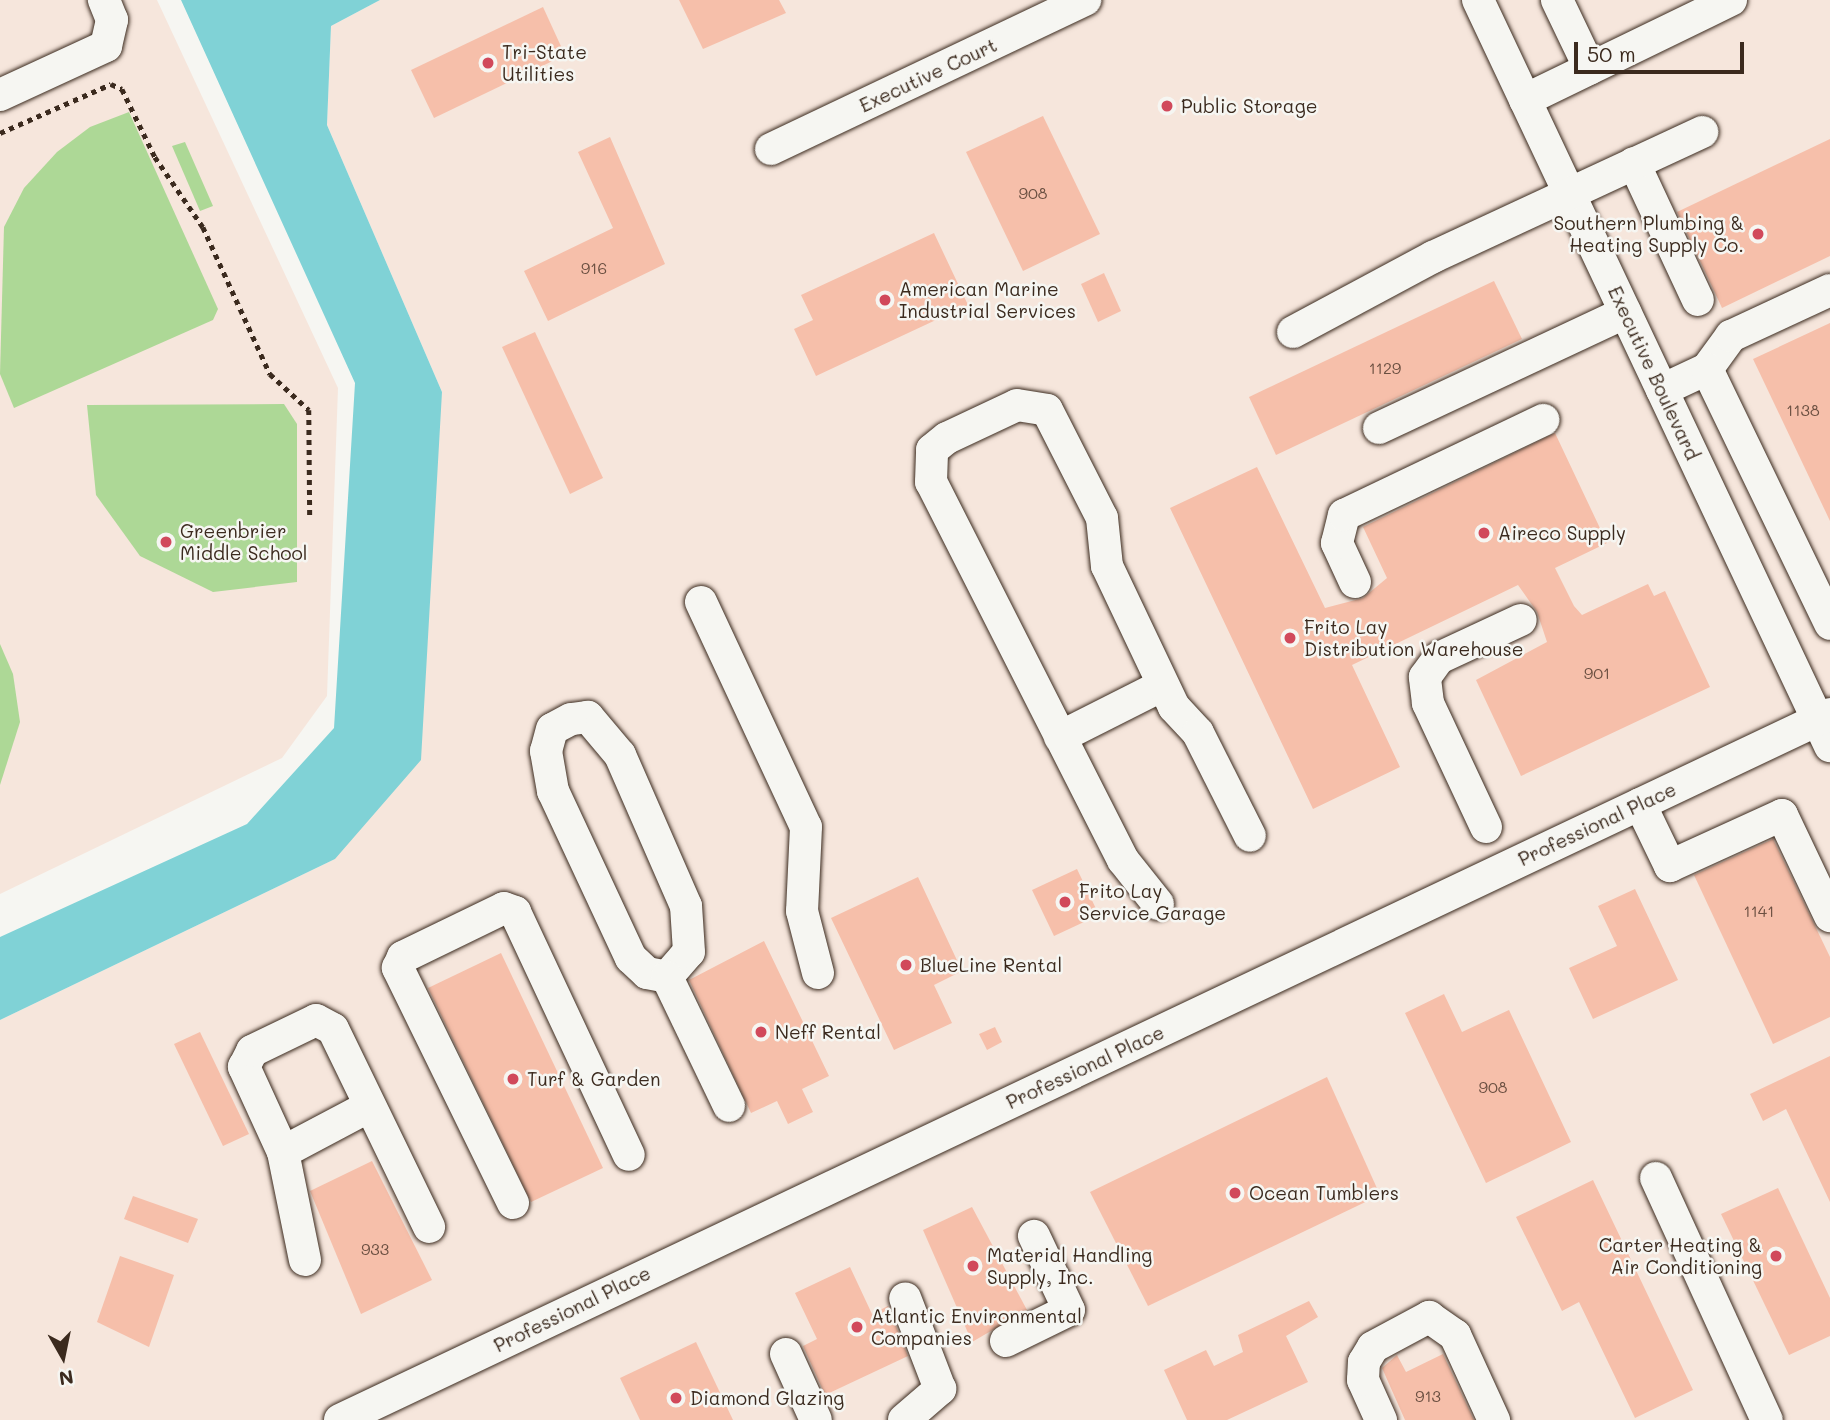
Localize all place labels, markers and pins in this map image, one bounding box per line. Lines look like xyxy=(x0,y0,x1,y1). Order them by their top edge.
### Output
place label: Tri-State Utilities xyxy=(502,41,587,85)
marker: Tri-State Utilities xyxy=(480,55,496,71)
place label: Public Storage xyxy=(1181,95,1317,117)
marker: Public Storage xyxy=(1159,98,1175,114)
place label: Southern Plumbing & Heating Supply Co. xyxy=(1553,212,1744,256)
marker: Southern Plumbing & Heating Supply Co. xyxy=(1750,226,1766,242)
place label: American Marine Industrial Services xyxy=(899,278,1076,322)
marker: American Marine Industrial Services xyxy=(877,292,893,308)
place label: Greenbrier Middle School xyxy=(180,520,308,564)
place label: Aireco Supply xyxy=(1498,522,1626,544)
marker: Aireco Supply xyxy=(1476,525,1492,541)
marker: Greenbrier Middle School xyxy=(158,534,174,550)
place label: Frito Lay Distribution Warehouse xyxy=(1304,616,1524,660)
marker: Frito Lay Distribution Warehouse xyxy=(1282,630,1298,646)
place label: Frito Lay Service Garage xyxy=(1079,880,1226,924)
marker: Frito Lay Service Garage xyxy=(1057,894,1073,910)
place label: BlueLine Rental xyxy=(920,954,1062,976)
marker: BlueLine Rental xyxy=(898,957,914,973)
place label: Neff Rental xyxy=(775,1021,881,1043)
marker: Neff Rental xyxy=(753,1024,769,1040)
place label: Turf & Garden xyxy=(527,1068,661,1090)
marker: Turf & Garden xyxy=(505,1071,521,1087)
place label: Ocean Tumblers xyxy=(1249,1182,1399,1204)
marker: Ocean Tumblers xyxy=(1227,1185,1243,1201)
place label: Carter Heating & Air Conditioning xyxy=(1599,1234,1762,1278)
place label: Material Handling Supply, Inc. xyxy=(987,1244,1152,1288)
marker: Carter Heating & Air Conditioning xyxy=(1768,1248,1784,1264)
marker: Material Handling Supply, Inc. xyxy=(965,1258,981,1274)
place label: Atlantic Environmental Companies xyxy=(871,1305,1082,1349)
marker: Atlantic Environmental Companies xyxy=(849,1319,865,1335)
place label: Diamond Glazing xyxy=(690,1387,844,1409)
marker: Diamond Glazing xyxy=(668,1390,684,1406)

